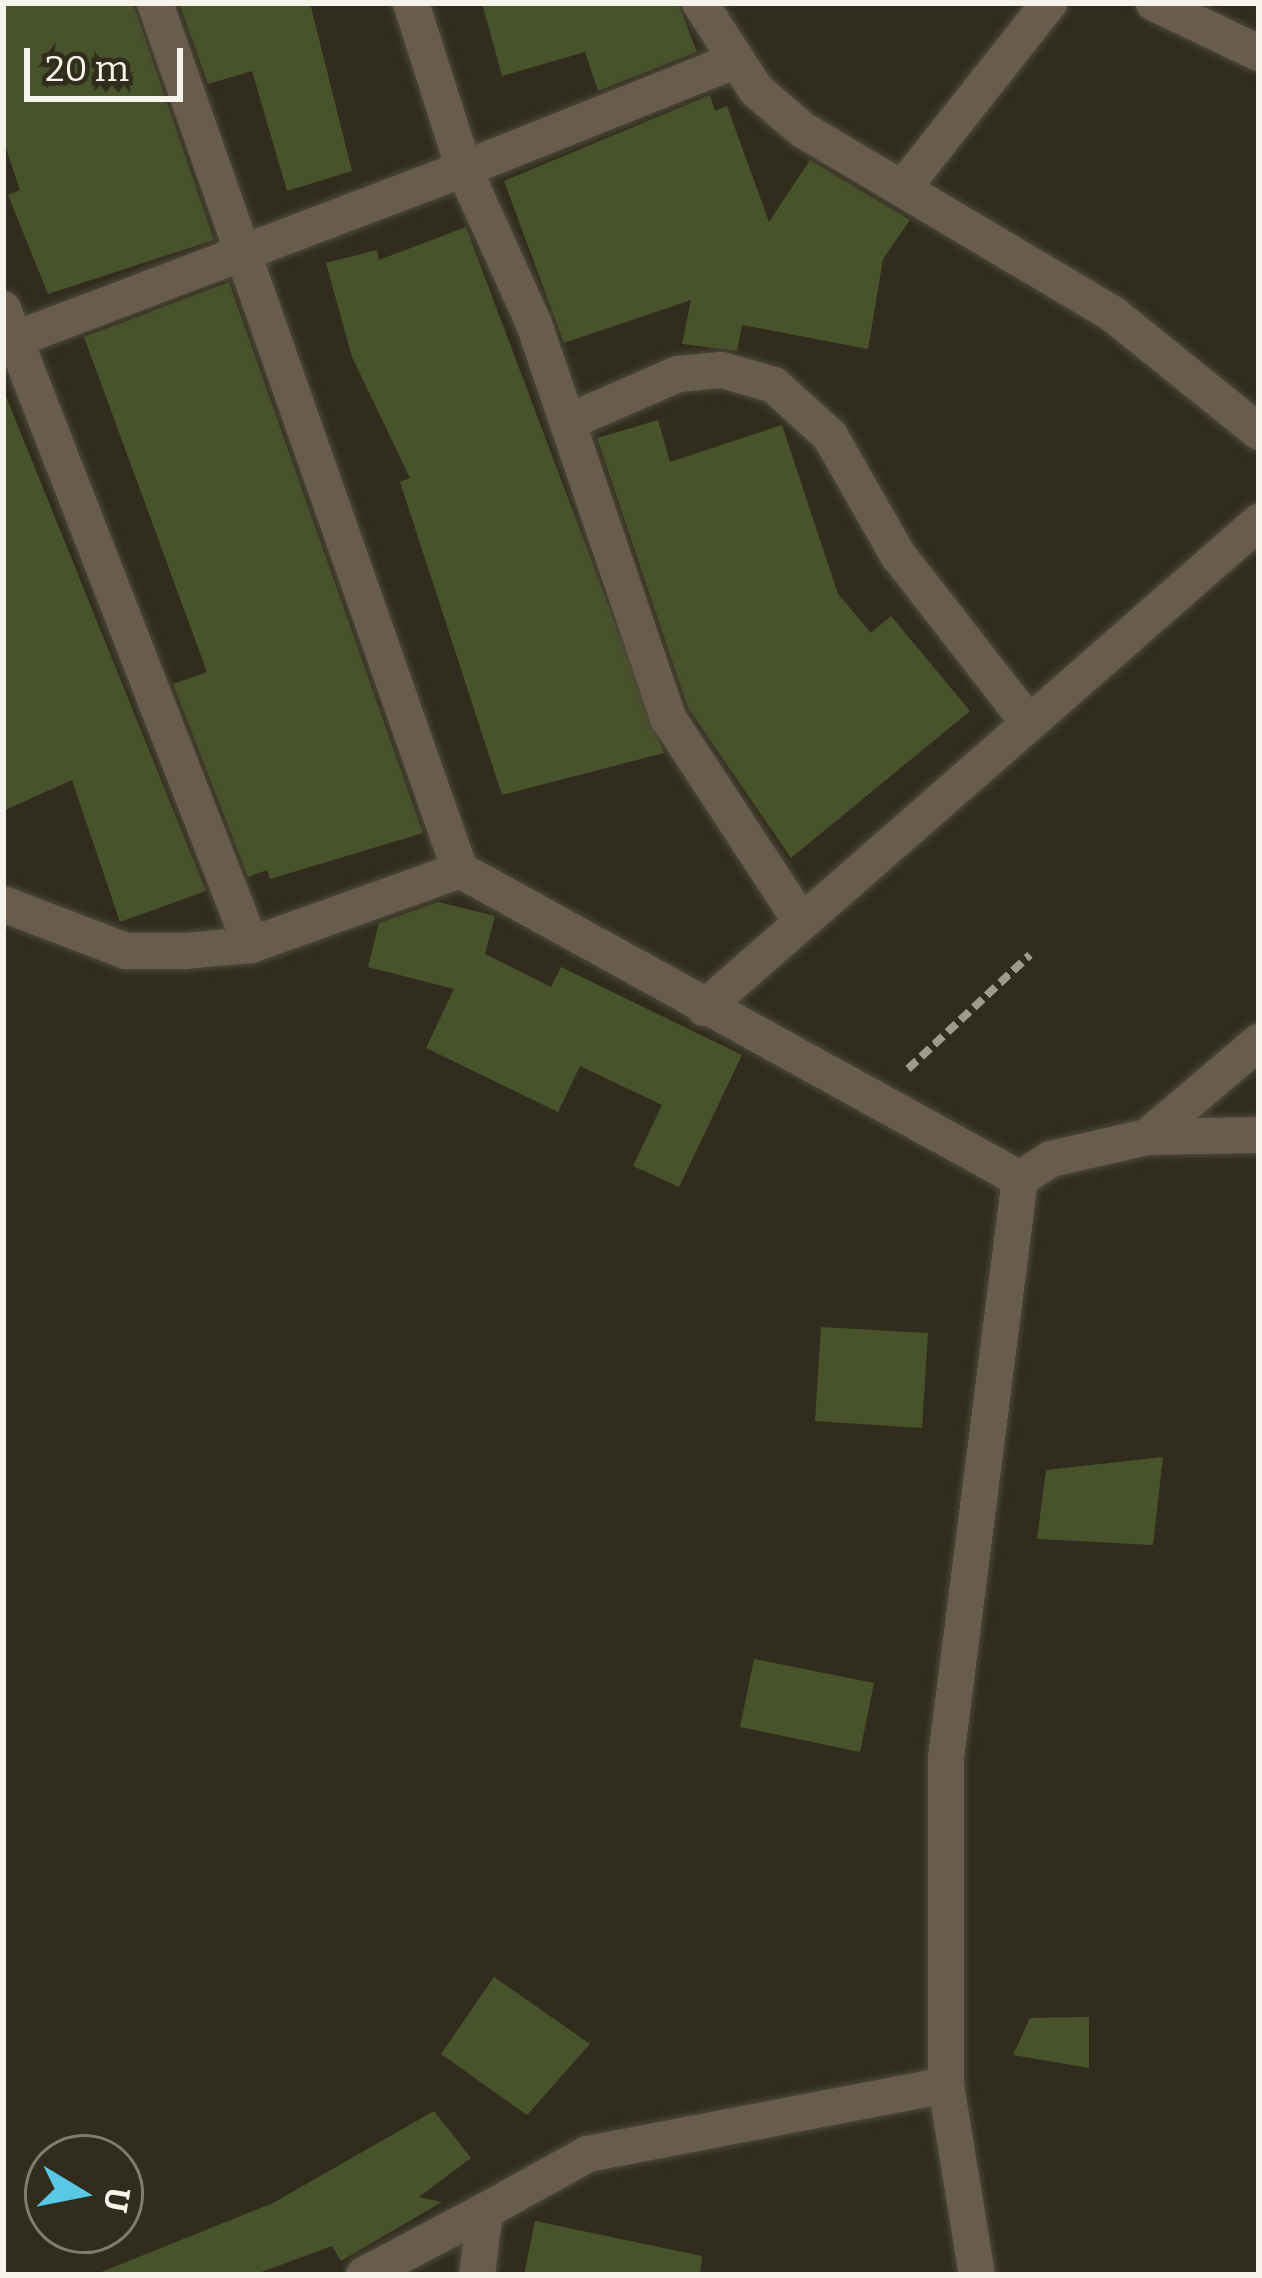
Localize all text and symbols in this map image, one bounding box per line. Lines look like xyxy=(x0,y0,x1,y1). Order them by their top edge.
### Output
scale bar xyxy=(30,24,189,98)
text: 20 m xyxy=(45,47,129,91)
north arrow xyxy=(24,2134,144,2254)
text: U xyxy=(95,2184,138,2215)

